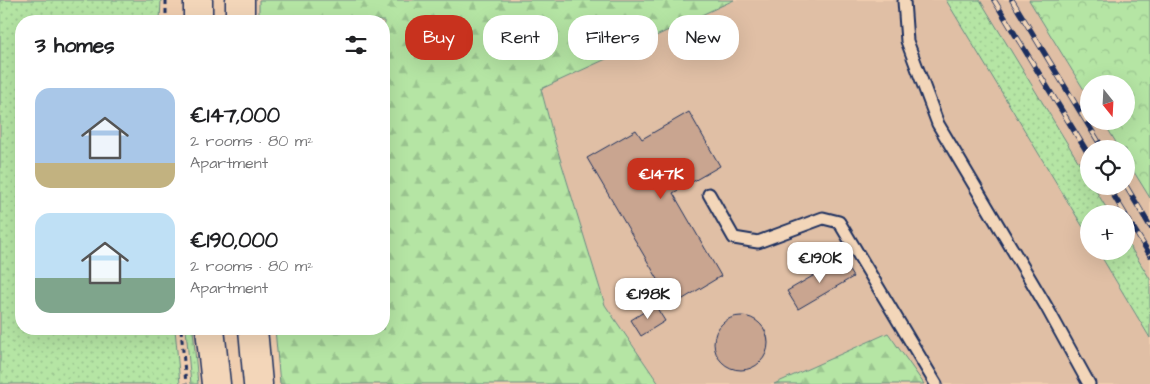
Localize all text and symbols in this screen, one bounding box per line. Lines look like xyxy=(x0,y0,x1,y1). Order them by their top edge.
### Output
chip: Buy xyxy=(405,15,473,60)
chip: Rent xyxy=(483,15,558,60)
chip: Filters xyxy=(568,15,658,60)
chip: New xyxy=(668,15,739,60)
text: 3 homes xyxy=(35,31,115,60)
icon: filters xyxy=(342,31,370,59)
north arrow xyxy=(1080,75,1135,130)
map controls xyxy=(1080,75,1135,260)
text: €147,000 xyxy=(190,101,280,130)
icon: home xyxy=(75,108,135,168)
text: 2 rooms · 80 m² xyxy=(190,130,313,152)
button: locate xyxy=(1080,140,1135,195)
text: Apartment xyxy=(190,152,268,174)
pin: €147K xyxy=(626,158,696,200)
text: €147K xyxy=(638,163,684,185)
button: + xyxy=(1080,205,1135,260)
text: €190,000 xyxy=(190,226,278,255)
icon: home xyxy=(75,233,135,293)
pin: €190K xyxy=(785,242,855,284)
text: €190K xyxy=(798,247,842,269)
text: 2 rooms · 80 m² xyxy=(190,255,313,277)
text: Apartment xyxy=(190,277,268,299)
pin: €198K xyxy=(613,278,683,320)
text: €198K xyxy=(626,283,670,305)

